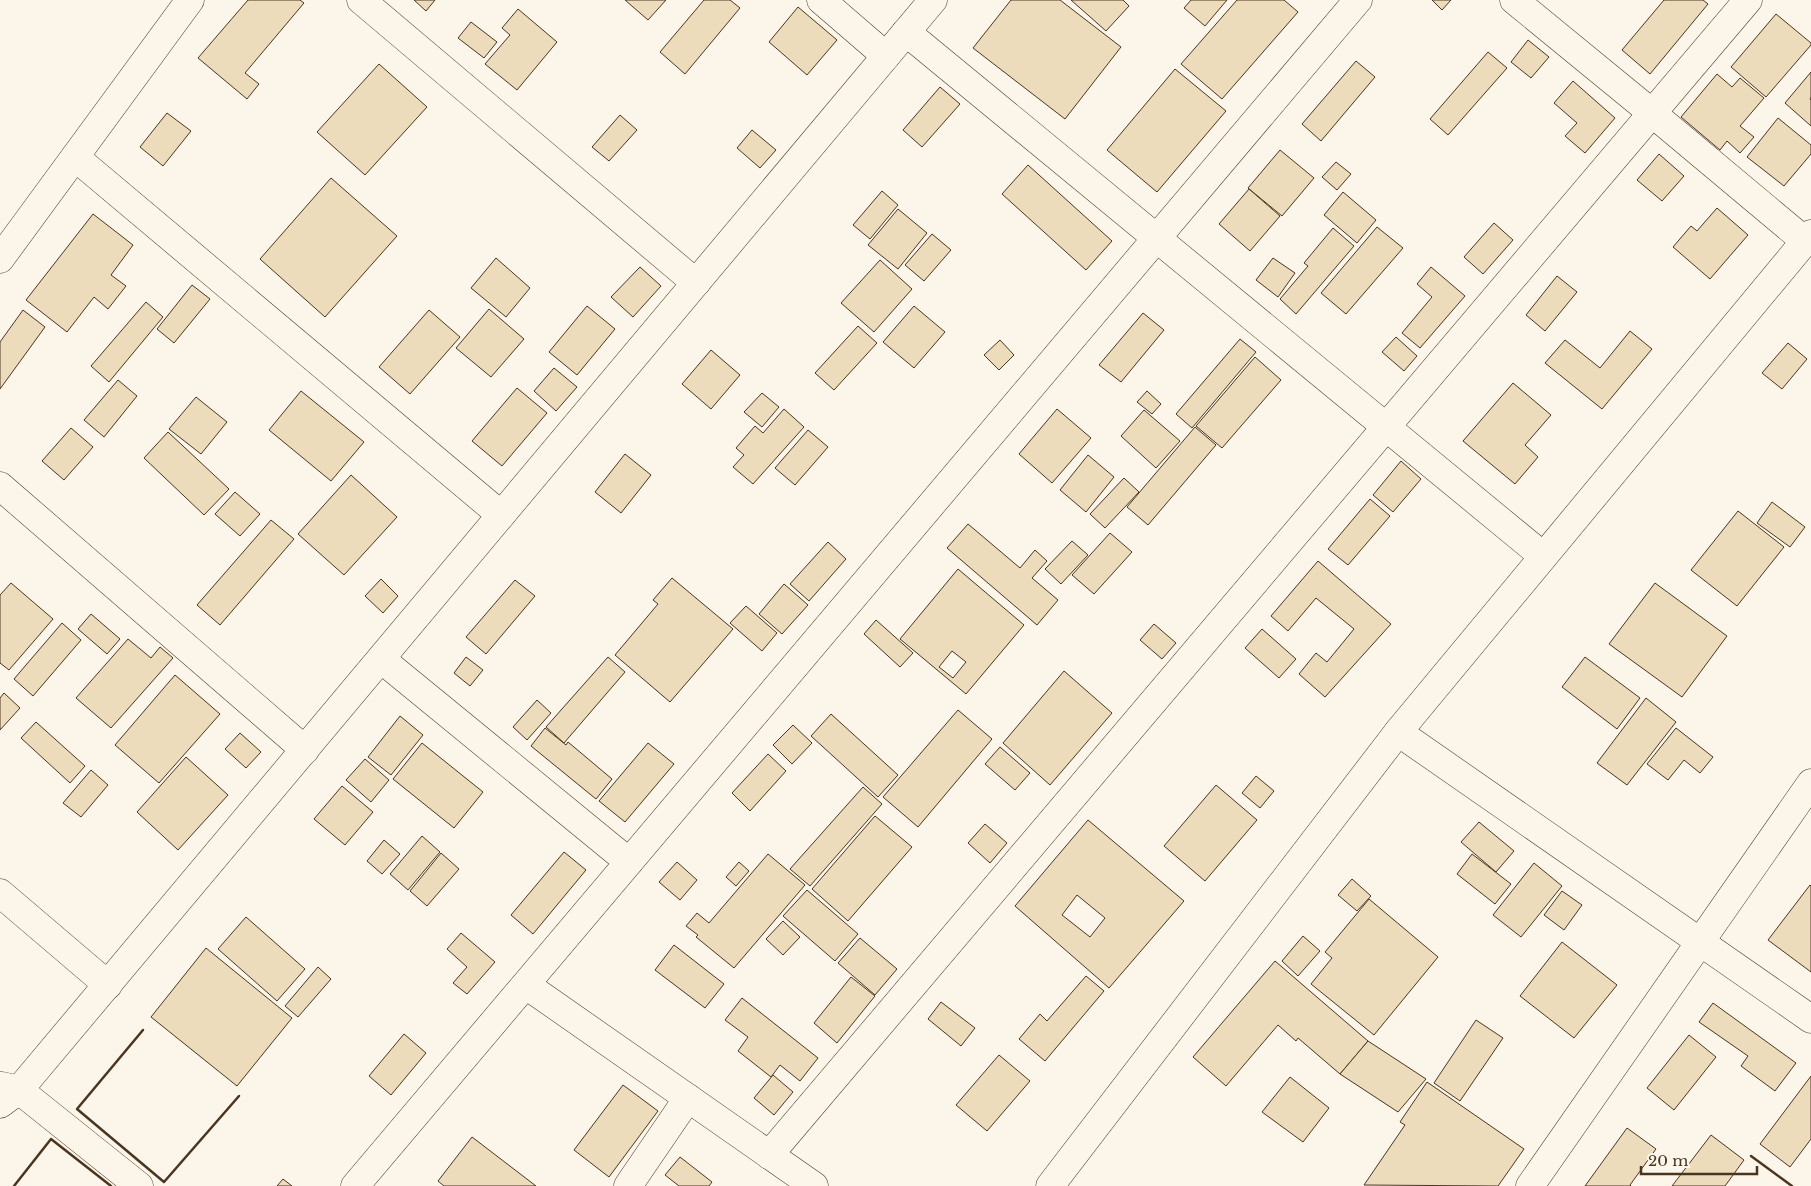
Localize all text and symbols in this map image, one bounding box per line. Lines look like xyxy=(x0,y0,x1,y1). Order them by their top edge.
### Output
scale bar xyxy=(1641,1144,1757,1176)
text: 20 m xyxy=(1648,1151,1688,1170)

